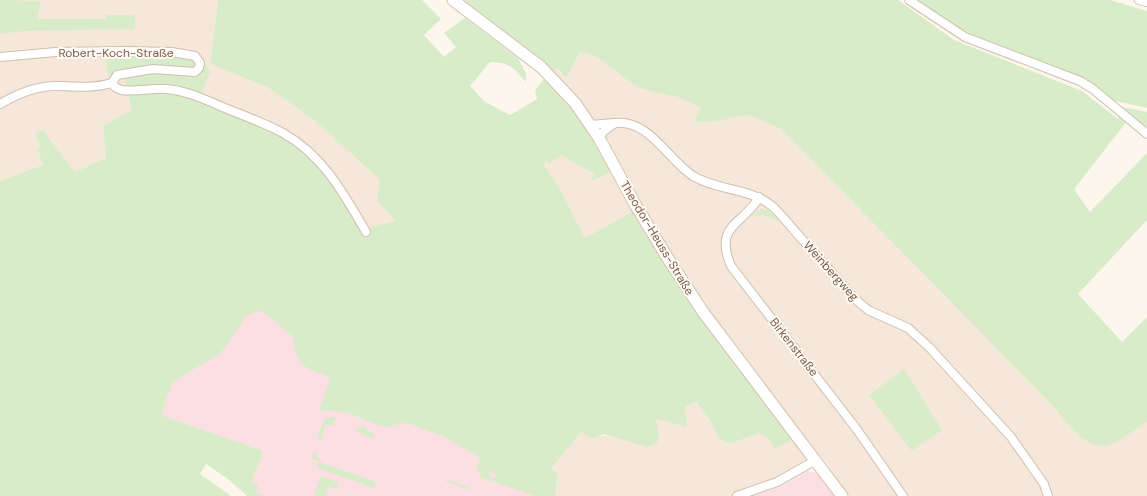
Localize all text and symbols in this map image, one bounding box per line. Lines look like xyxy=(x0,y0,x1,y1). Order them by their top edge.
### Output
street label: Robert-Koch-Straße xyxy=(58,45,174,61)
street label: Theodor-Heuss-Straße xyxy=(616,178,698,298)
street label: Weinbergweg xyxy=(800,238,862,305)
street label: Birkenstraße xyxy=(766,315,822,380)

